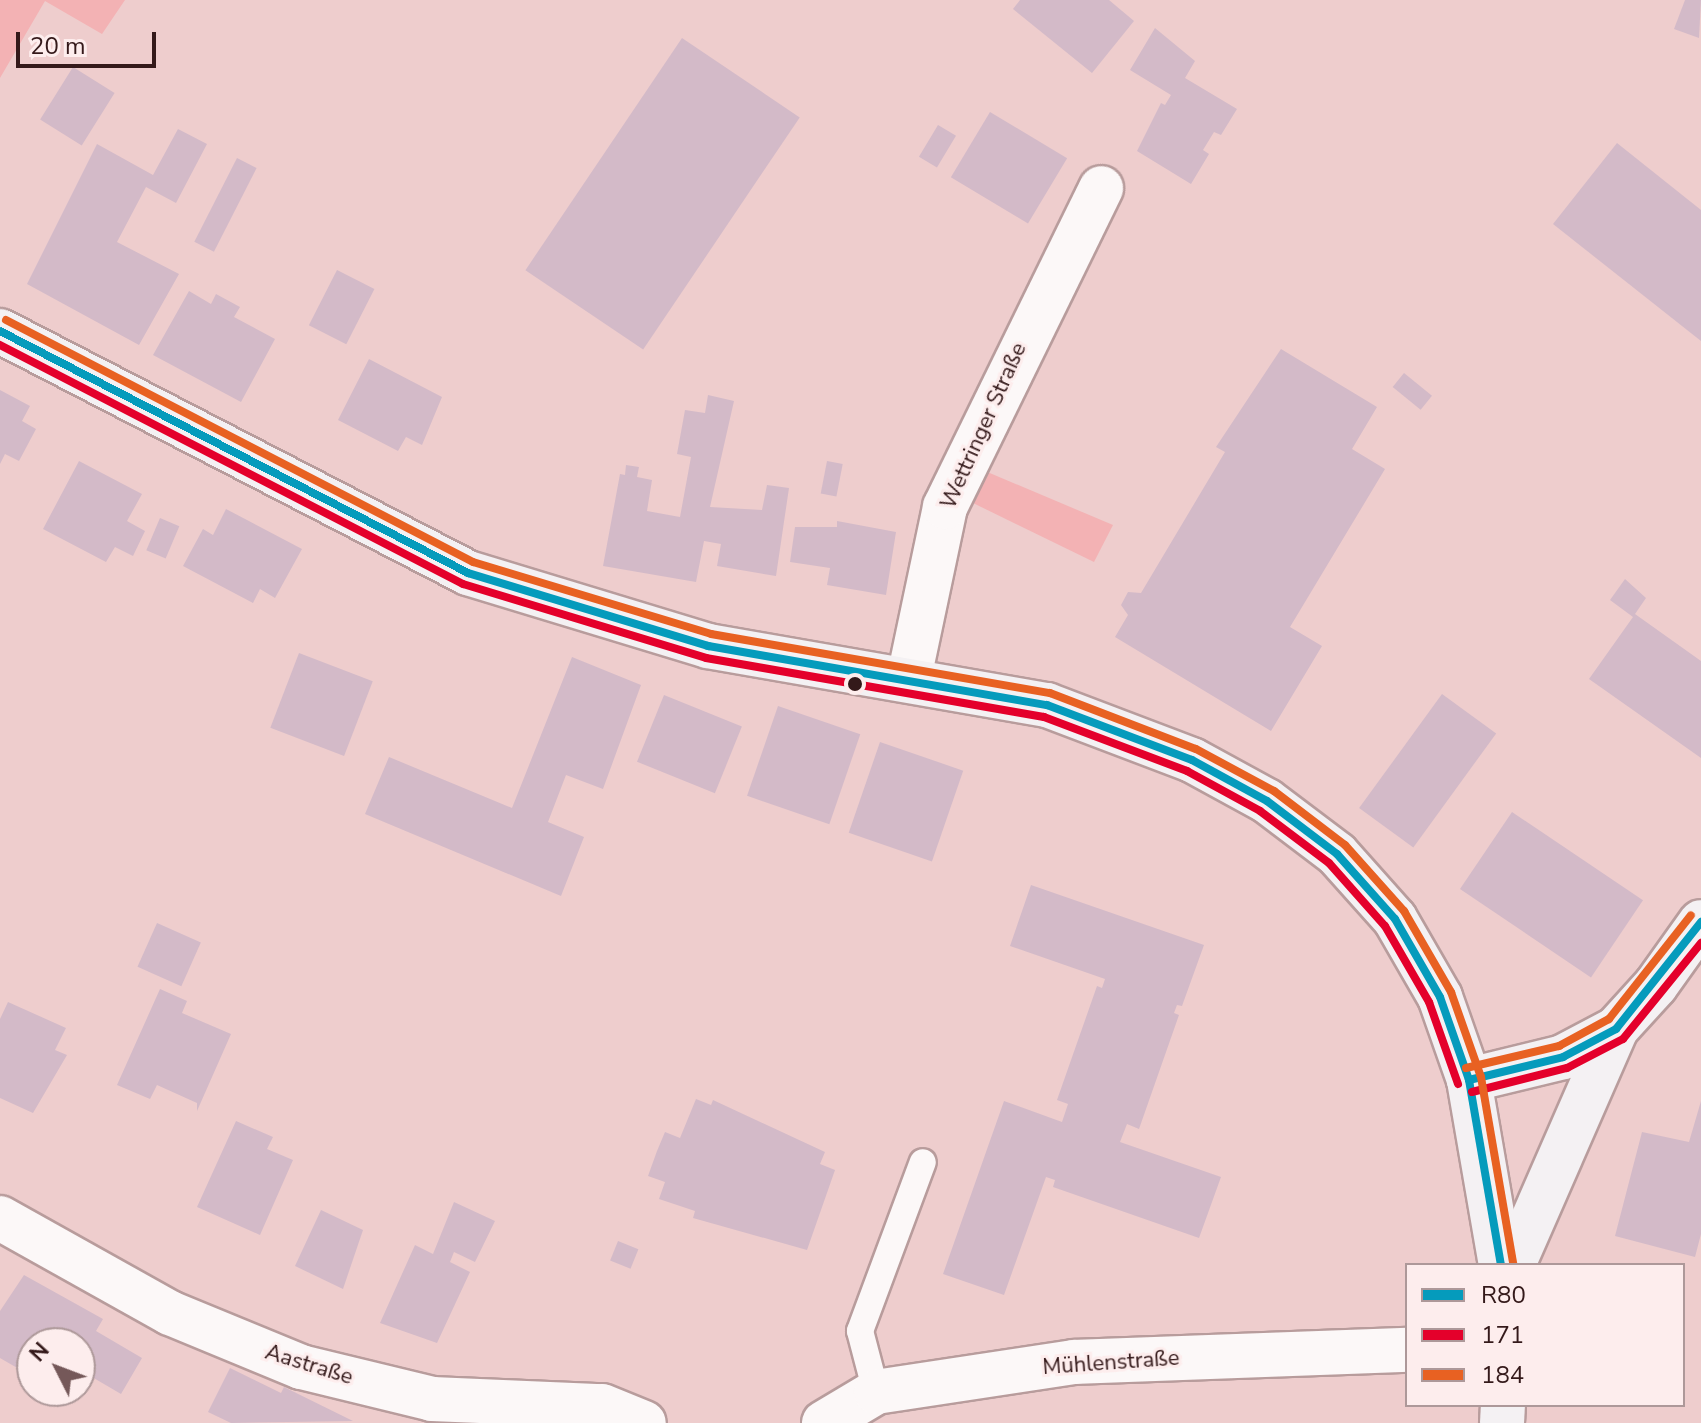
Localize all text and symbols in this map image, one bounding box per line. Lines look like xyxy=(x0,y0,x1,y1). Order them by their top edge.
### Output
scale bar xyxy=(20,16,160,66)
text: 20 m xyxy=(30,30,86,62)
street label: Wettringer Straße xyxy=(936,339,1032,513)
unlabelled marker xyxy=(847,676,863,692)
legend xyxy=(1405,1263,1685,1407)
text: R80 xyxy=(1481,1279,1526,1311)
text: 171 xyxy=(1481,1319,1524,1351)
north arrow xyxy=(16,1327,96,1407)
text: N xyxy=(23,1336,56,1368)
street label: Aastraße xyxy=(262,1339,356,1391)
street label: Mühlenstraße xyxy=(1042,1345,1180,1381)
text: 184 xyxy=(1481,1359,1524,1391)

